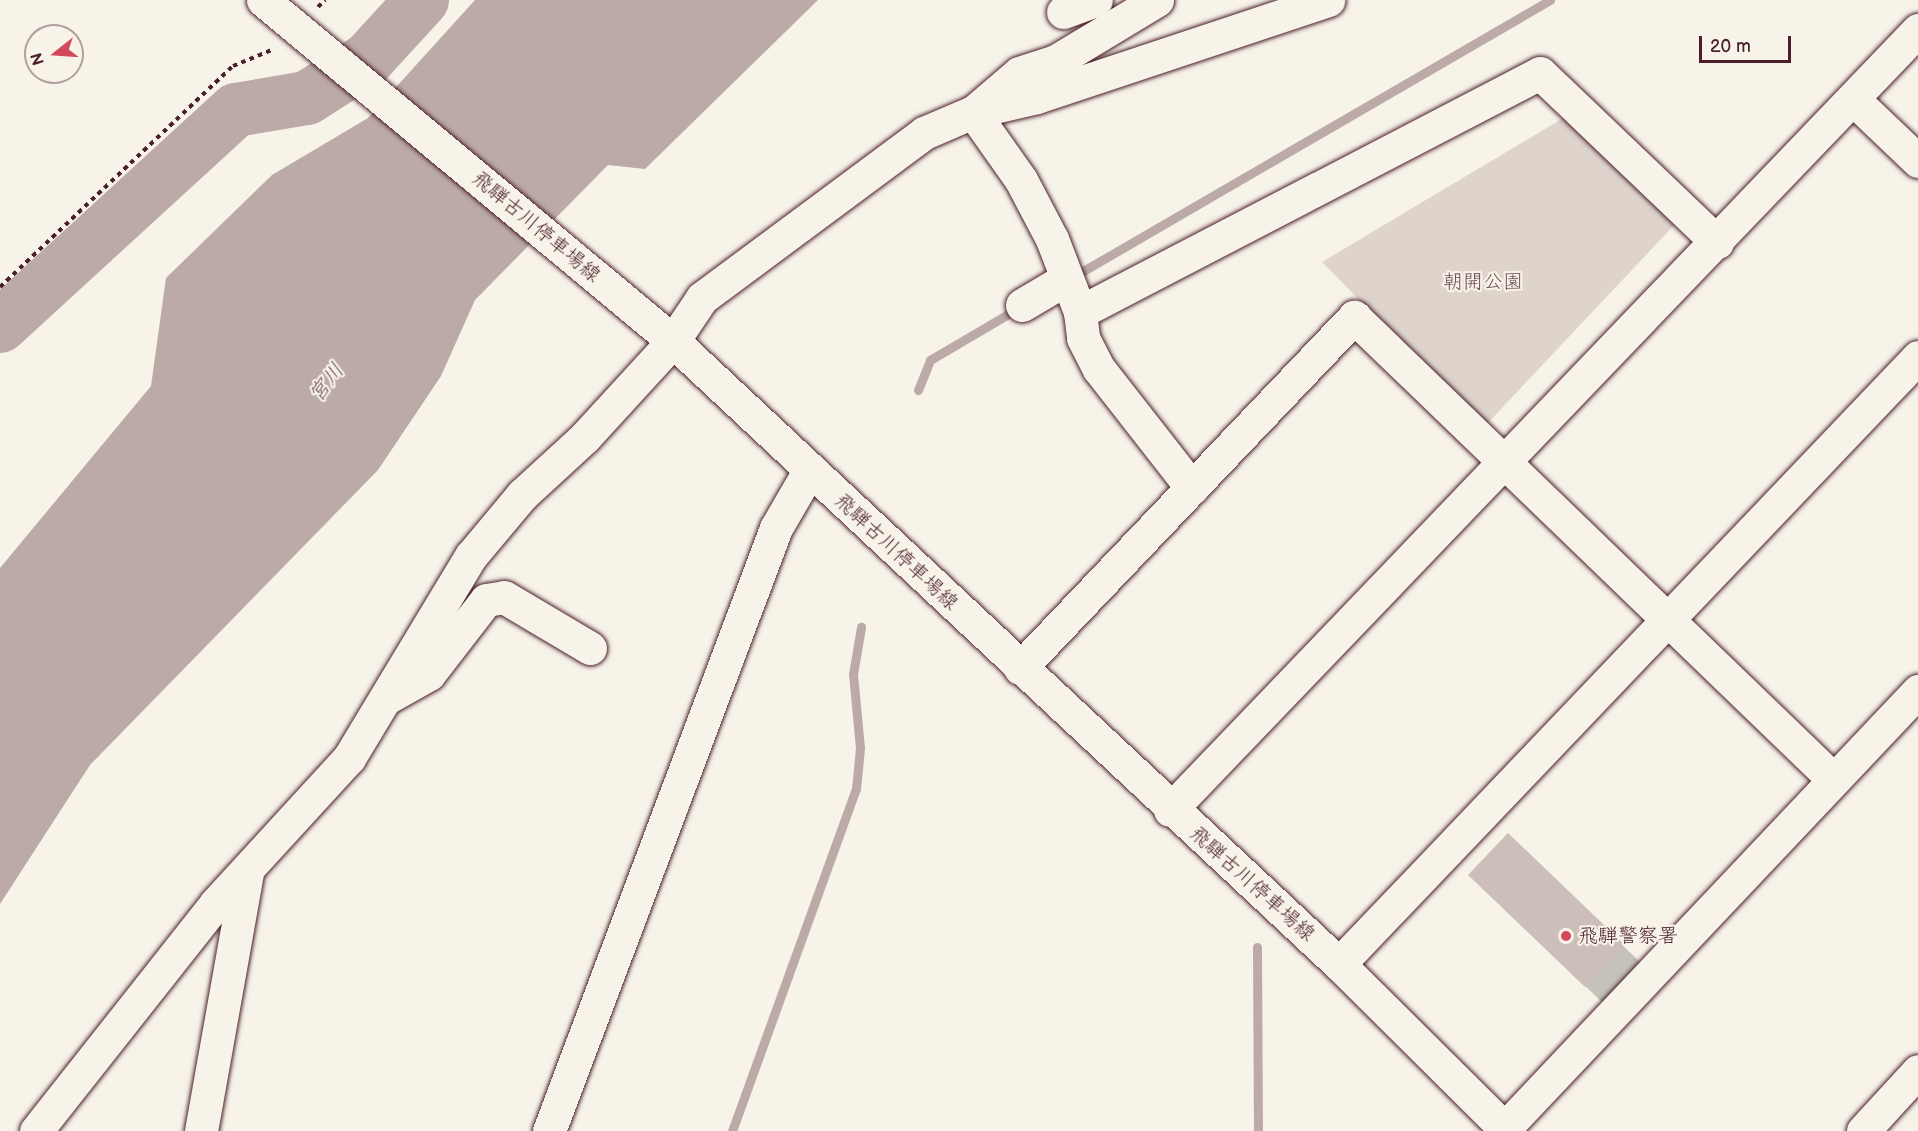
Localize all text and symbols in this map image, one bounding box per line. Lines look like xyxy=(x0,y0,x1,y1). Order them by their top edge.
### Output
north arrow xyxy=(24,24,84,84)
scale bar xyxy=(1702,24,1794,62)
text: 20 m xyxy=(1710,36,1751,57)
text: N xyxy=(27,50,49,67)
street label: 飛騨古川停車場線 xyxy=(467,166,605,288)
park label: 朝開公園 xyxy=(1443,270,1523,294)
water label: 宮川 xyxy=(304,359,350,407)
street label: 飛騨古川停車場線 xyxy=(829,489,963,615)
street label: 飛騨古川停車場線 xyxy=(1185,822,1319,946)
place label: 飛騨警察署 xyxy=(1578,924,1678,948)
marker: 飛騨警察署 xyxy=(1559,929,1573,943)

